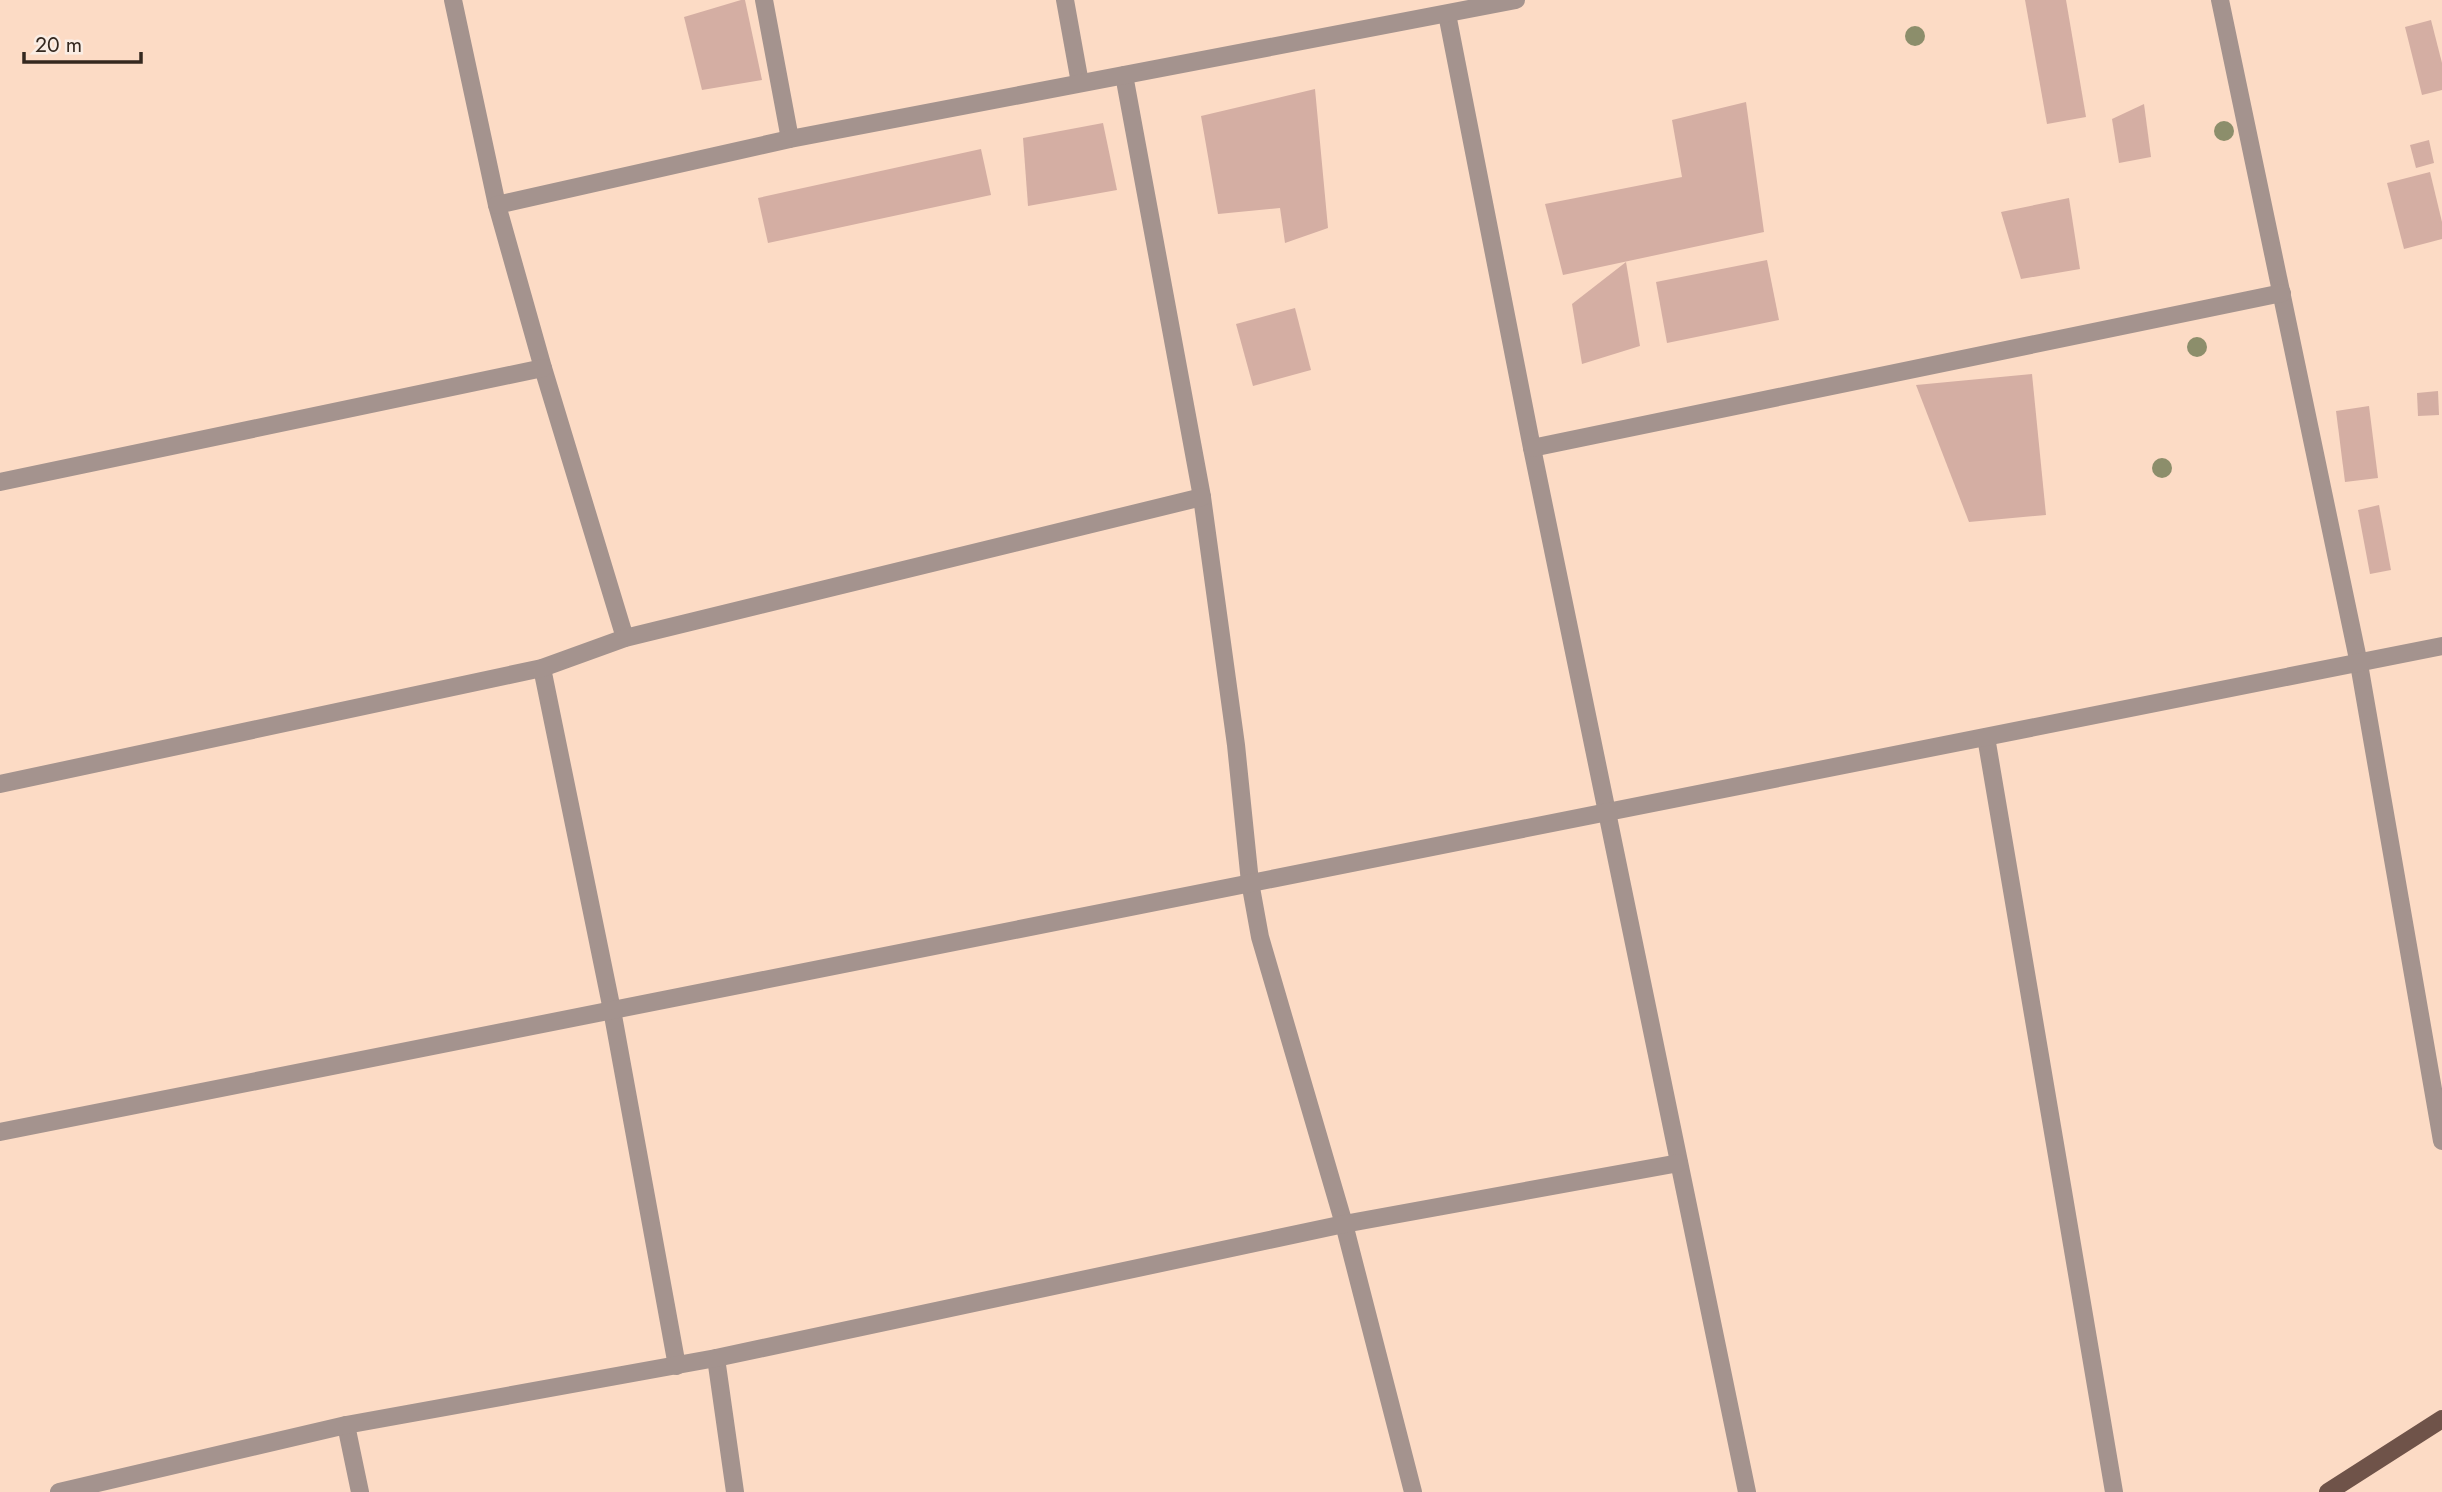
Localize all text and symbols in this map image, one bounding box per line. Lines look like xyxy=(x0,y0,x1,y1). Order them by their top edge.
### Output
scale bar xyxy=(24,21,142,65)
text: 20 m xyxy=(35,30,82,60)

